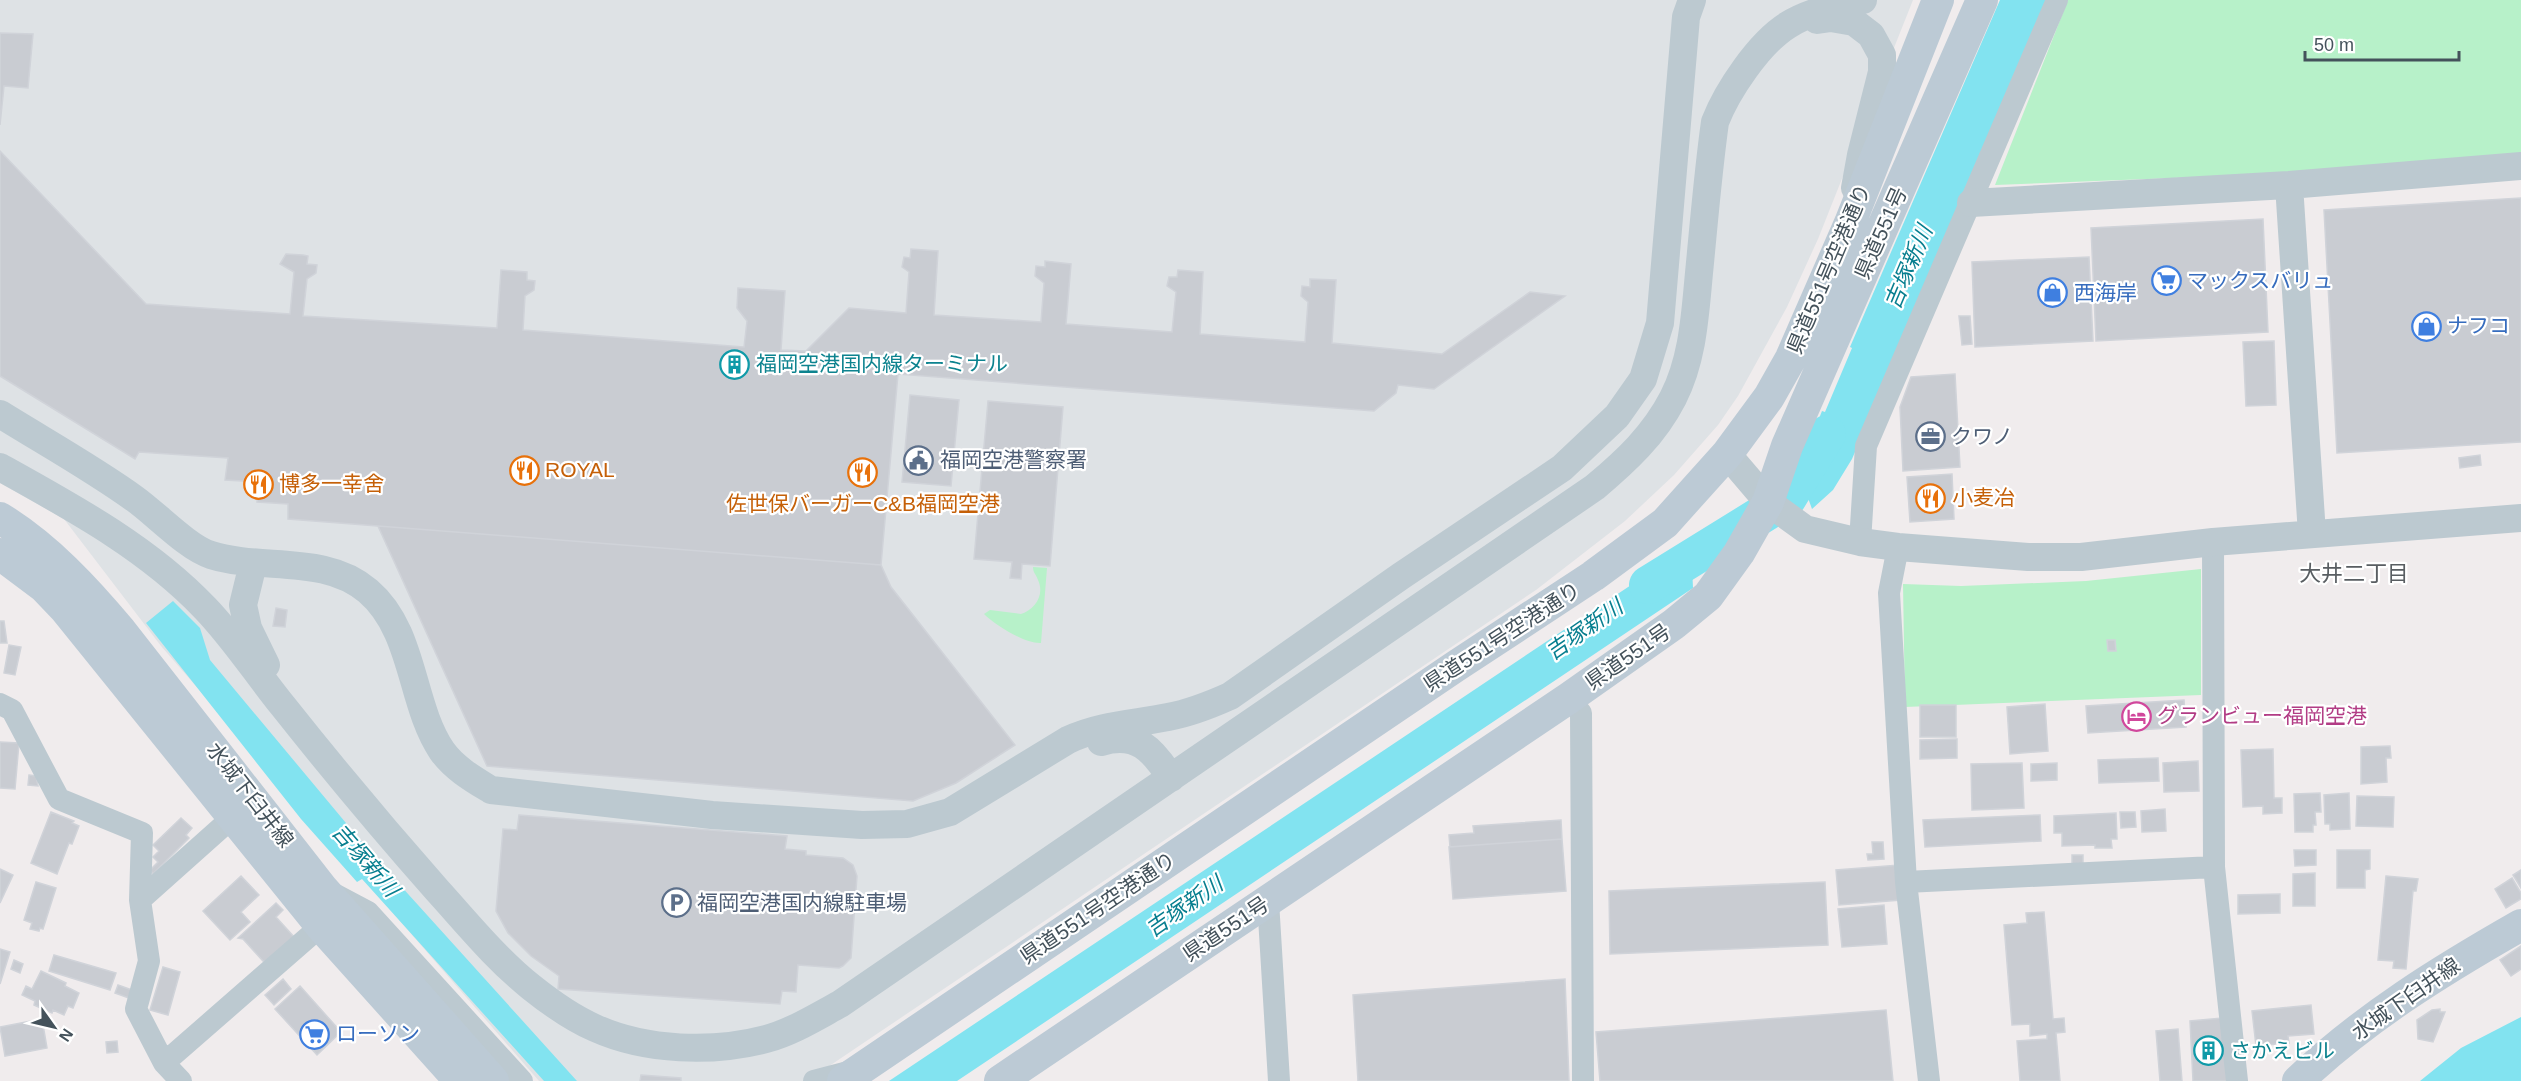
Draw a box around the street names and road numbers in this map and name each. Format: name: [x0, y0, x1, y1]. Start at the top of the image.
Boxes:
street label: 県道551号空港通り: [1782, 181, 1875, 357]
street label: 県道551号: [1850, 183, 1911, 282]
street label: 県道551号空港通り: [1419, 577, 1584, 696]
street label: 県道551号: [1581, 619, 1674, 694]
street label: 水城下臼井線: [203, 738, 298, 851]
street label: 県道551号空港通り: [1016, 847, 1180, 968]
street label: 県道551号: [1179, 892, 1273, 966]
street label: 水城下臼井線: [2348, 953, 2464, 1044]

